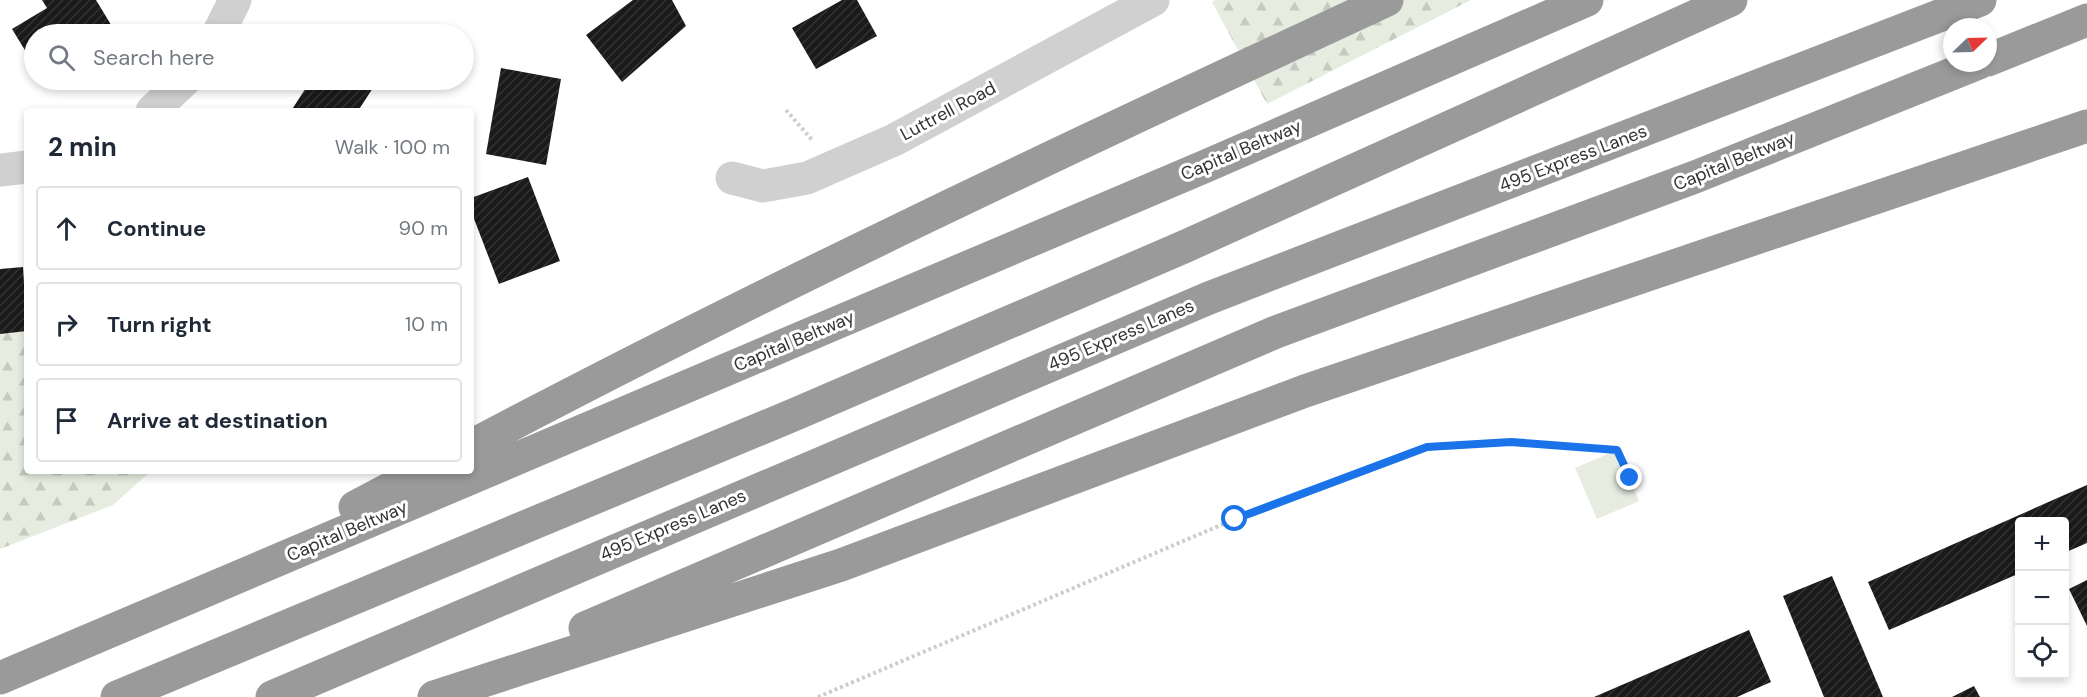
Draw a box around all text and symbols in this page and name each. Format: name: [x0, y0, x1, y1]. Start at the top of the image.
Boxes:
north arrow: [1943, 18, 1997, 72]
search box: [24, 24, 474, 90]
icon: search: [45, 41, 78, 74]
text: Search here: [93, 43, 214, 72]
street label: Luttrell Road: [896, 76, 1000, 146]
street label: Capital Beltway: [1177, 114, 1305, 186]
street label: 495 Express Lanes: [1496, 119, 1650, 197]
street label: Capital Beltway: [1670, 126, 1798, 196]
text: 2 min: [48, 130, 117, 164]
text: Walk · 100 m: [335, 134, 450, 160]
icon: ahead: [50, 212, 83, 245]
text: Continue: [107, 214, 206, 243]
text: 90 m: [399, 215, 448, 241]
street label: 495 Express Lanes: [1044, 293, 1198, 377]
street label: Capital Beltway: [730, 305, 858, 377]
icon: right: [50, 308, 83, 341]
text: Turn right: [107, 310, 212, 339]
text: 10 m: [405, 311, 448, 337]
icon: arrive: [50, 404, 83, 437]
text: Arrive at destination: [107, 406, 328, 435]
route end: [1616, 464, 1642, 490]
street label: 495 Express Lanes: [596, 483, 750, 567]
street label: Capital Beltway: [283, 495, 411, 567]
route start: [1221, 505, 1247, 531]
map controls: [2015, 517, 2069, 679]
button: +: [2015, 517, 2069, 571]
button: −: [2015, 571, 2069, 625]
button: locate: [2015, 625, 2069, 679]

